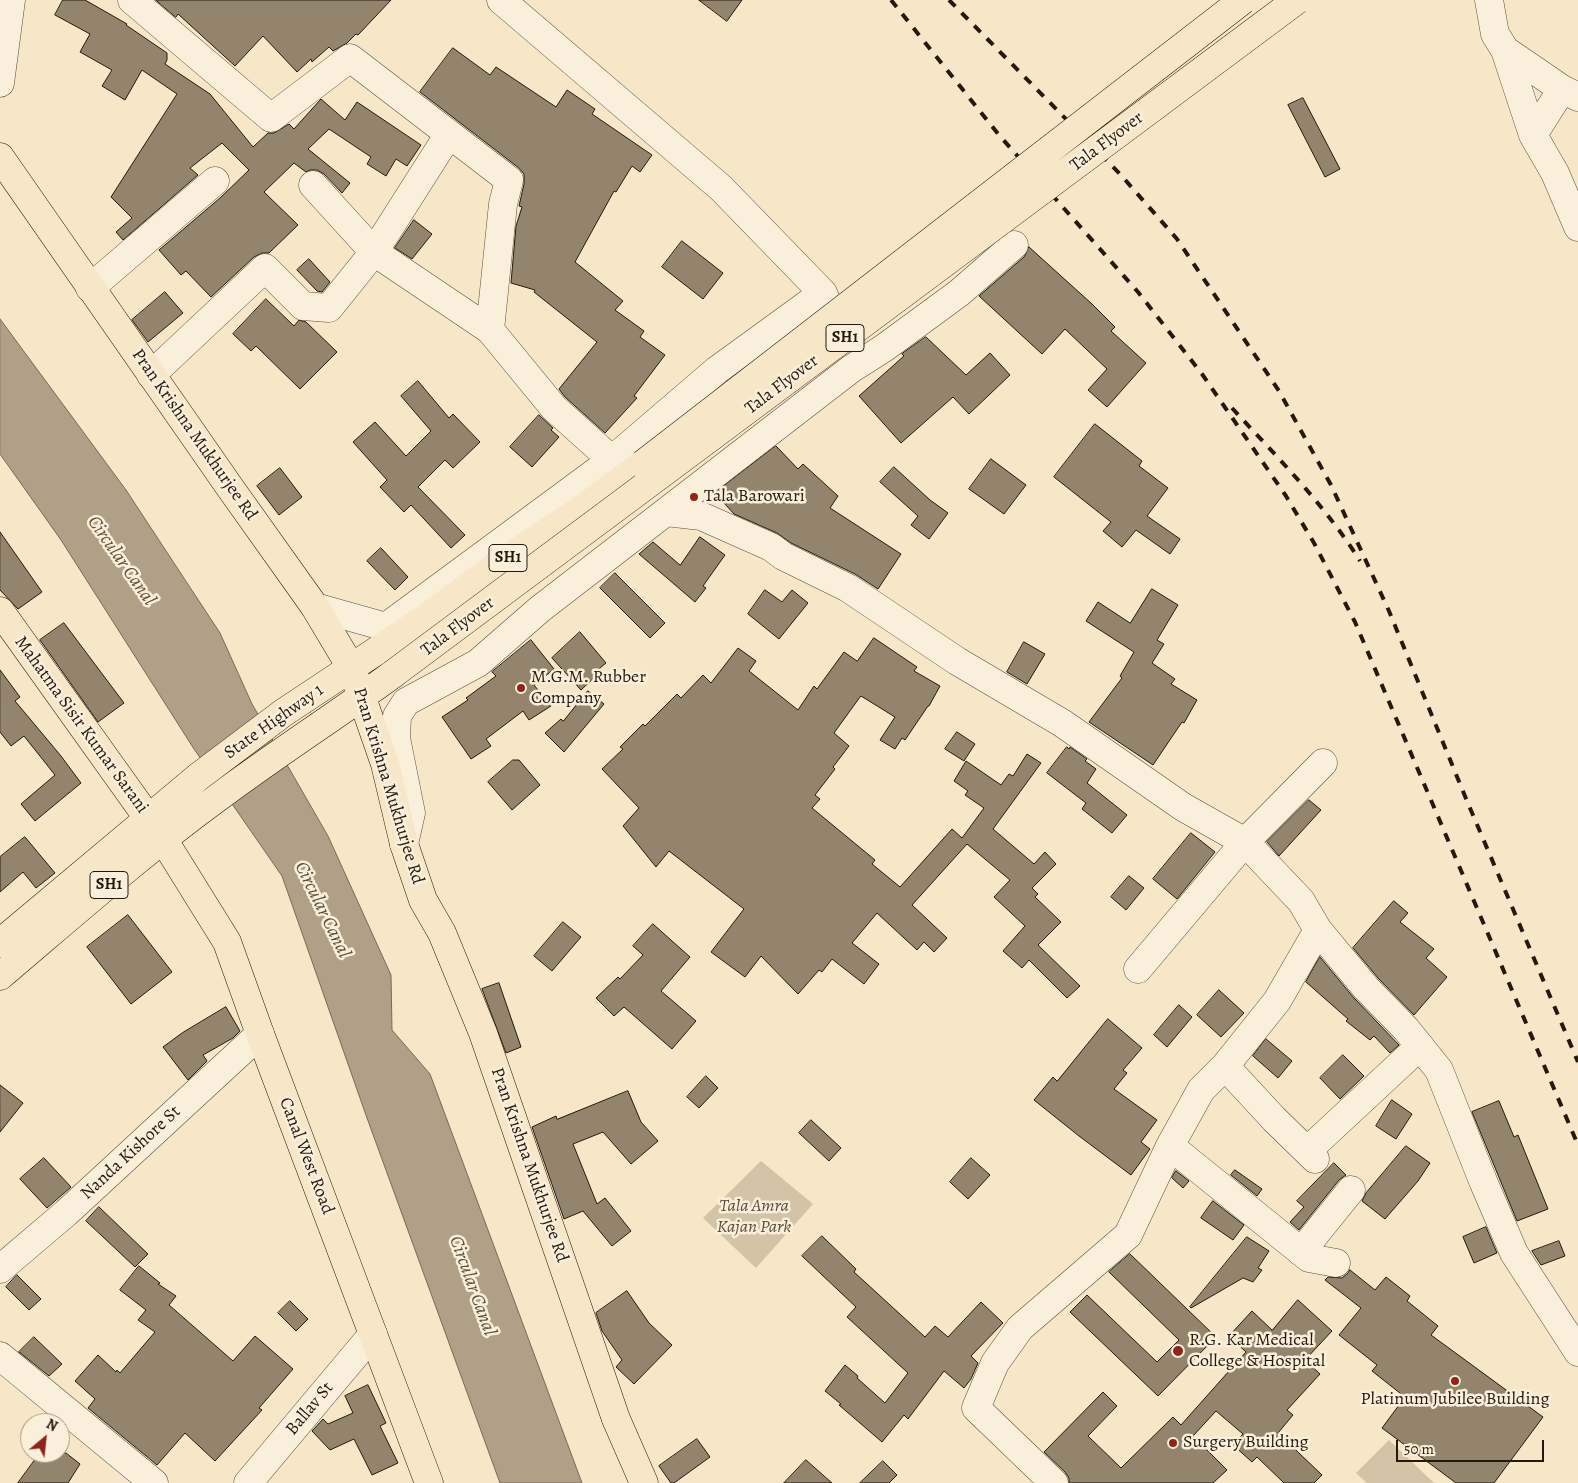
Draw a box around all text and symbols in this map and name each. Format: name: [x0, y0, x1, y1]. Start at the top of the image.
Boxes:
street label: Tala Flyover: [1066, 107, 1148, 177]
road number: SH1: [826, 324, 864, 352]
street label: Pran Krishna Mukhurjee Rd: [127, 345, 261, 525]
street label: Tala Flyover: [741, 350, 823, 420]
place label: Tala Barowari: [704, 486, 805, 508]
marker: Tala Barowari: [688, 491, 700, 503]
water label: Circular Canal: [82, 512, 160, 610]
road number: SH1: [489, 544, 527, 572]
street label: Tala Flyover: [417, 592, 499, 662]
street label: Mahatma Sisir Kumar Sarani: [9, 632, 153, 818]
place label: M.G.M. Rubber Company: [531, 667, 646, 710]
street label: State Highway 1: [220, 680, 328, 764]
marker: M.G.M. Rubber Company: [515, 682, 527, 694]
street label: Pran Krishna Mukhurjee Rd: [348, 685, 428, 887]
water label: Circular Canal: [289, 858, 355, 962]
road number: SH1: [90, 872, 128, 898]
street label: Pran Krishna Mukhurjee Rd: [486, 1065, 572, 1265]
street label: Canal West Road: [274, 1094, 338, 1218]
street label: Nanda Kishore St: [77, 1101, 185, 1205]
park label: Tala Amra Kajan Park: [717, 1196, 791, 1238]
water label: Circular Canal: [443, 1233, 501, 1339]
place label: R.G. Kar Medical College & Hospital: [1189, 1330, 1325, 1372]
marker: R.G. Kar Medical College & Hospital: [1171, 1344, 1185, 1358]
marker: Platinum Jubilee Building: [1449, 1375, 1461, 1387]
street label: Ballav St: [281, 1378, 339, 1440]
place label: Platinum Jubilee Building: [1361, 1389, 1549, 1411]
north arrow: [20, 1413, 70, 1463]
text: N: [43, 1414, 61, 1436]
scale bar: [1398, 1430, 1546, 1462]
place label: Surgery Building: [1183, 1432, 1309, 1454]
marker: Surgery Building: [1167, 1437, 1179, 1449]
text: 50 m: [1404, 1439, 1434, 1459]

